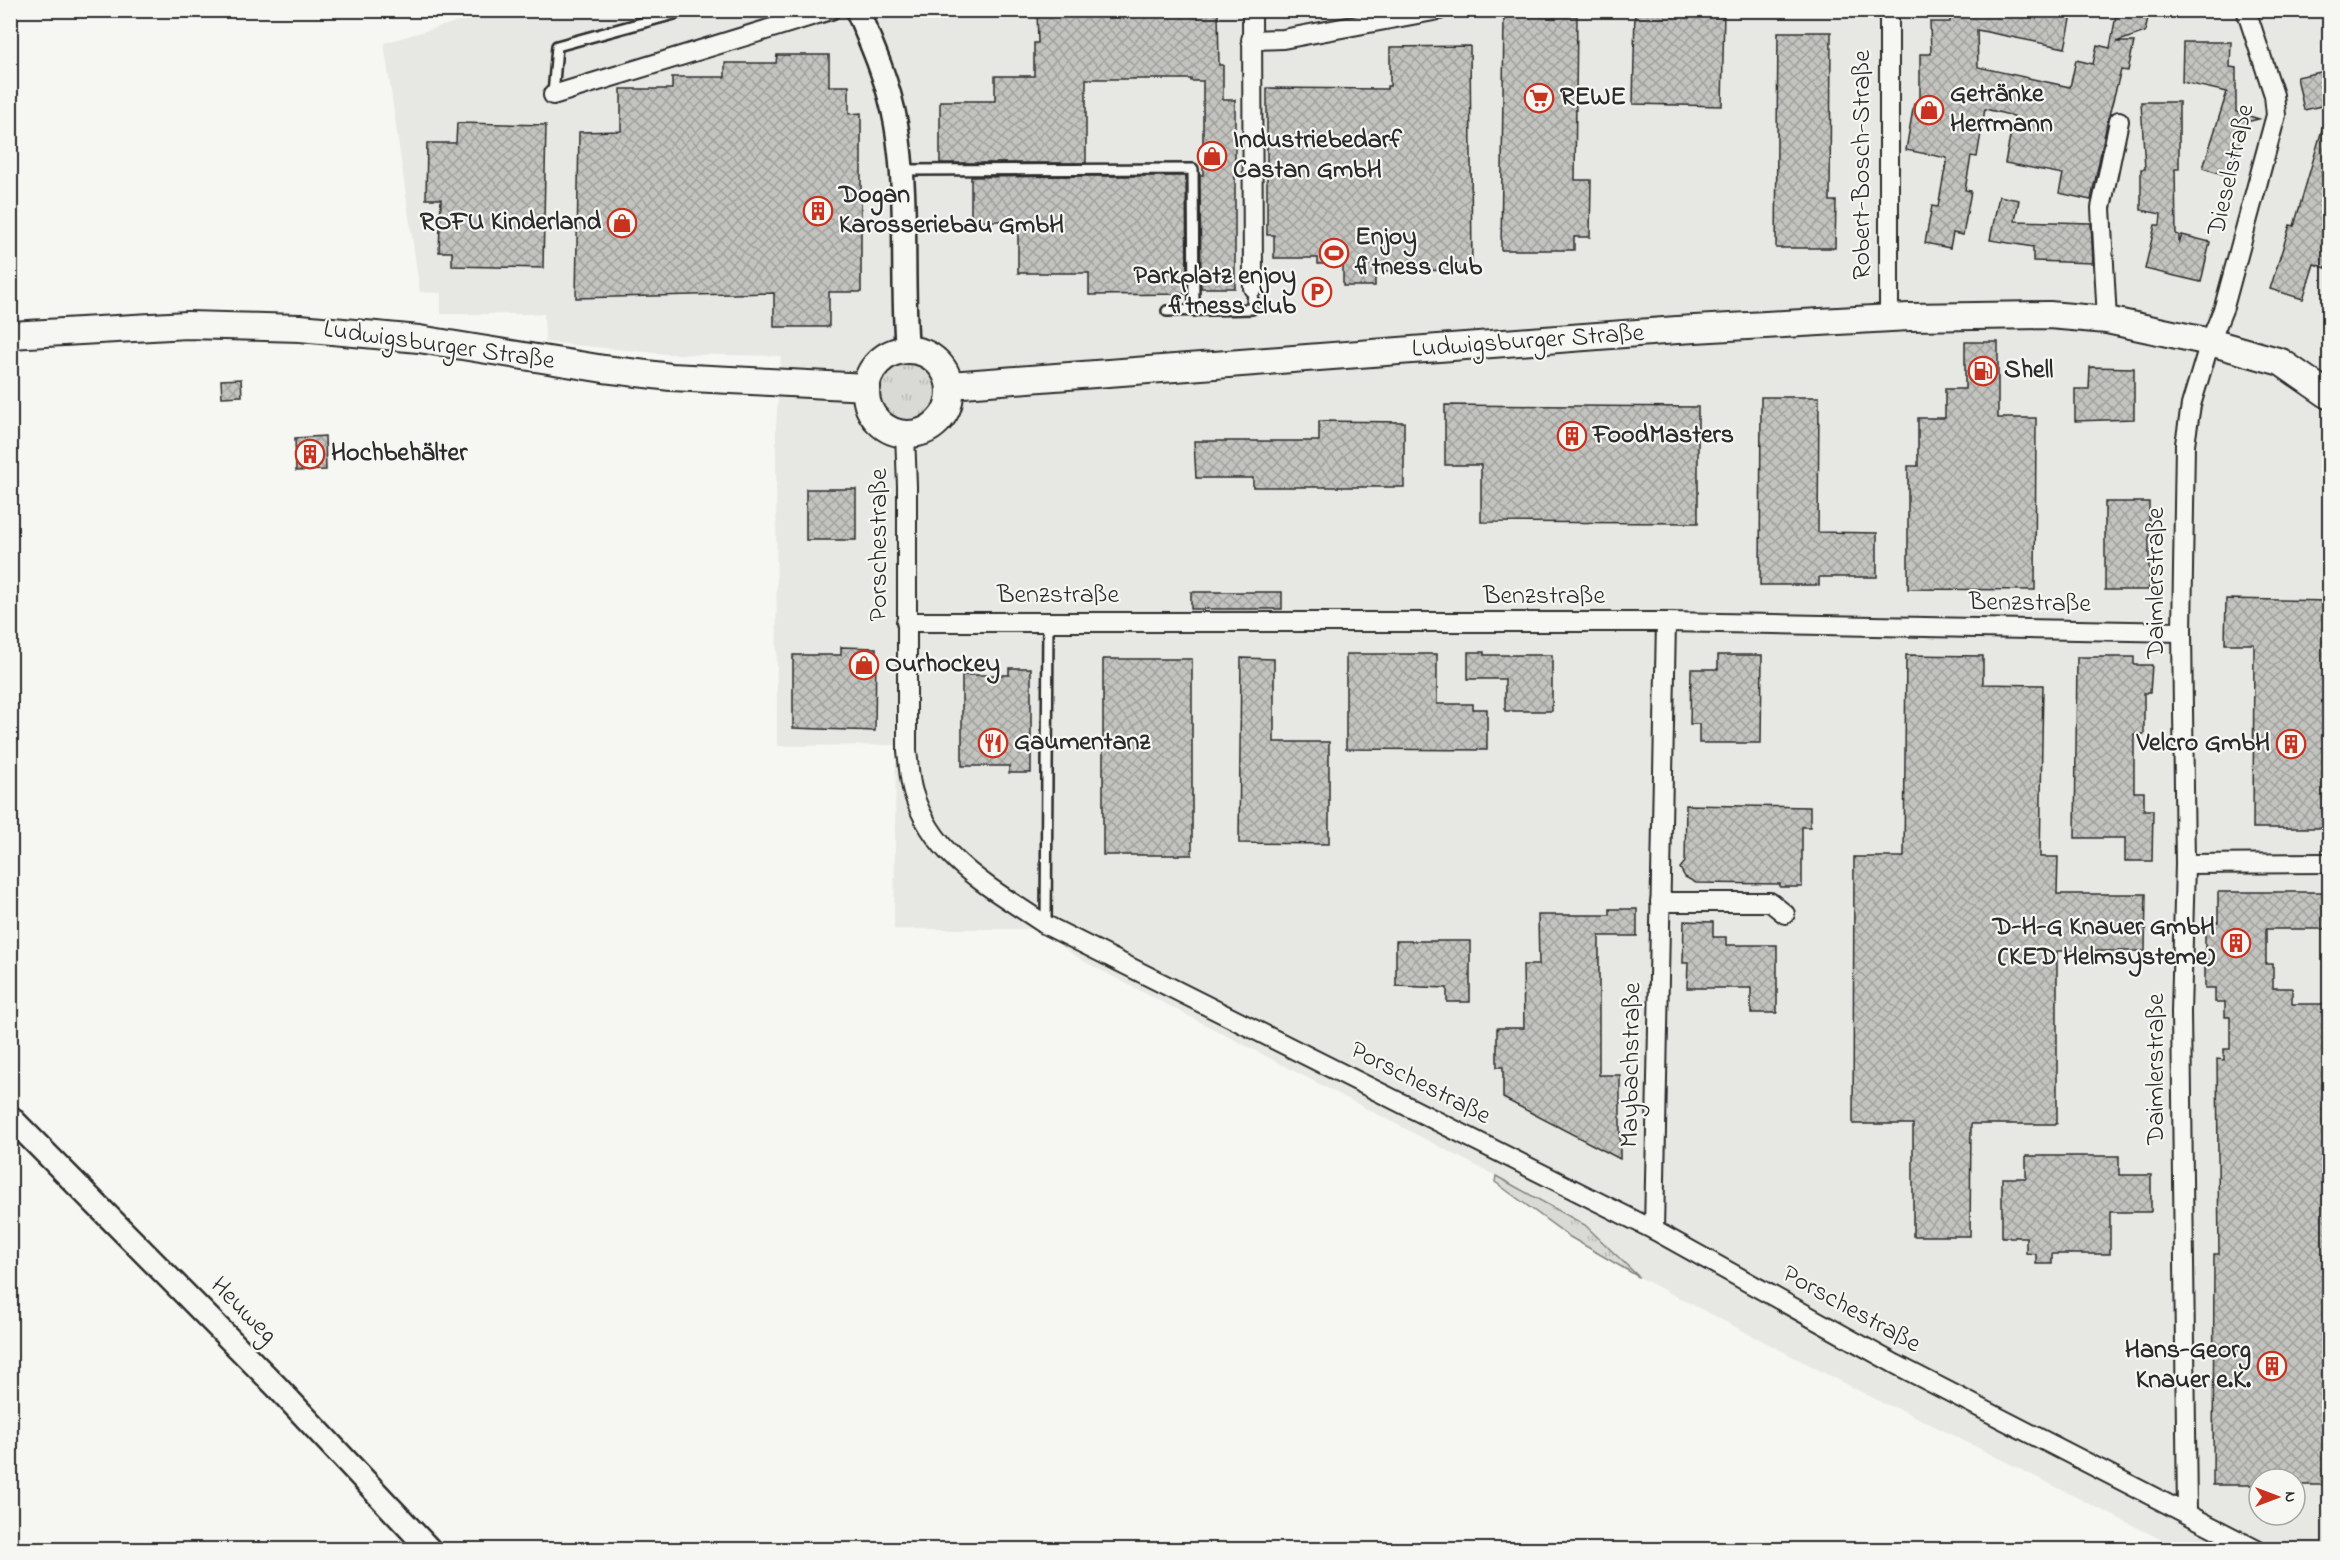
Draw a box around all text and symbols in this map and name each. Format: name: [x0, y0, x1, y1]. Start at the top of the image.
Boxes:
street label: Robert-Bosch-Straße: [1844, 50, 1882, 280]
place label: Getränke Herrmann: [1950, 76, 2053, 144]
place label: REWE: [1560, 79, 1626, 117]
supermarket icon: REWE: [1523, 82, 1555, 114]
shop icon: Getränke Herrmann: [1913, 94, 1945, 126]
street label: Dieselstraße: [2198, 100, 2266, 241]
place label: Industriebedarf Castan GmbH: [1233, 122, 1403, 190]
shop icon: Industriebedarf Castan GmbH: [1196, 140, 1228, 172]
place label: Dogan Karosseriebau GmbH: [838, 177, 1064, 245]
building icon: Dogan Karosseriebau GmbH: [802, 195, 834, 227]
place label: ROFU Kinderland: [420, 204, 601, 242]
shop icon: ROFU Kinderland: [606, 207, 638, 239]
place label: Enjoy fitness club: [1354, 219, 1483, 287]
sports icon: Enjoy fitness club: [1318, 237, 1350, 269]
place label: Parkplatz enjoy fitness club: [1133, 258, 1296, 326]
parking icon: Parkplatz enjoy fitness club: [1301, 276, 1333, 308]
street label: Ludwigsburger Straße: [321, 311, 557, 381]
street label: Ludwigsburger Straße: [1410, 315, 1646, 369]
place label: Shell: [2004, 352, 2053, 390]
fuel station icon: Shell: [1967, 355, 1999, 387]
place label: FoodMasters: [1591, 417, 1734, 455]
building icon: FoodMasters: [1556, 420, 1588, 452]
place label: Hochbehälter: [331, 435, 468, 473]
building icon: Hochbehälter: [294, 438, 326, 470]
street label: Porschestraße: [861, 468, 899, 622]
street label: Daimlerstraße: [2138, 507, 2176, 660]
street label: Benzstraße: [996, 577, 1119, 615]
street label: Benzstraße: [1482, 578, 1605, 616]
street label: Benzstraße: [1968, 584, 2092, 624]
place label: Ourhockey: [885, 646, 1000, 684]
shop icon: Ourhockey: [848, 649, 880, 681]
place label: Gaumentanz: [1014, 724, 1151, 762]
place label: Velcro GmbH: [2136, 725, 2270, 763]
restaurant icon: Gaumentanz: [977, 727, 1009, 759]
building icon: Velcro GmbH: [2275, 728, 2307, 760]
place label: D-H-G Knauer GmbH (KED Helmsysteme): [1992, 909, 2215, 977]
building icon: D-H-G Knauer GmbH (KED Helmsysteme): [2220, 927, 2252, 959]
street label: Maybachstraße: [1612, 982, 1652, 1148]
street label: Daimlerstraße: [2138, 993, 2176, 1146]
street label: Porschestraße: [1343, 1032, 1497, 1136]
street label: Porschestraße: [1775, 1256, 1927, 1364]
street label: Heuweg: [201, 1269, 285, 1353]
place label: Hans-Georg Knauer e.K.: [2125, 1332, 2252, 1400]
building icon: Hans-Georg Knauer e.K.: [2256, 1350, 2288, 1382]
north arrow: [2247, 1467, 2307, 1527]
text: N: [2278, 1492, 2302, 1503]

